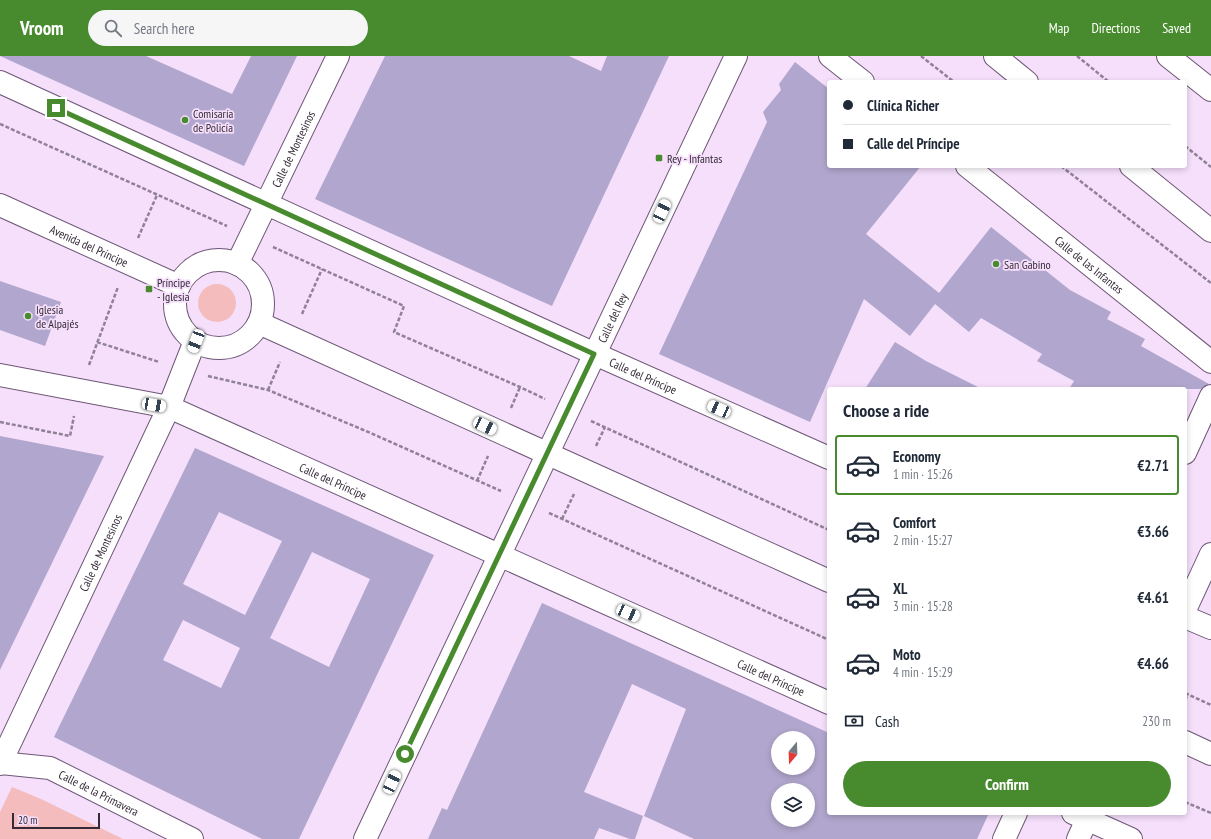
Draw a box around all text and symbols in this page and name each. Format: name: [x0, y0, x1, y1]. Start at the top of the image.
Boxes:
search box: [88, 10, 368, 46]
text: Vroom: [20, 16, 64, 40]
icon: search: [102, 17, 124, 39]
text: Search here: [134, 19, 195, 38]
text: Map: [1049, 19, 1069, 37]
text: Directions: [1091, 19, 1140, 37]
text: Saved: [1162, 19, 1191, 37]
text: Clínica Richer: [867, 96, 939, 115]
route end: [47, 99, 65, 117]
place label: Comisaría de Policía: [193, 106, 234, 135]
street label: Calle de Montesinos: [268, 108, 318, 190]
marker: Comisaría de Policía: [180, 115, 190, 125]
text: Calle del Príncipe: [867, 134, 960, 153]
place label: Rey - Infantas: [667, 151, 722, 166]
marker: Rey - Infantas: [654, 153, 664, 163]
car: [651, 198, 673, 224]
street label: Avenida del Príncipe: [48, 221, 131, 270]
street label: Calle de las Infantas: [1052, 232, 1127, 296]
place label: San Gabino: [1004, 257, 1051, 272]
marker: San Gabino: [991, 259, 1001, 269]
place label: Príncipe - Iglesia: [157, 275, 190, 304]
marker: Príncipe - Iglesia: [144, 284, 154, 294]
street label: Calle del Rey: [594, 290, 630, 345]
place label: Iglesia de Alpajés: [36, 302, 78, 331]
marker: Iglesia de Alpajés: [23, 311, 33, 321]
car: [186, 328, 206, 354]
street label: Calle del Príncipe: [607, 354, 679, 397]
car: [141, 397, 167, 413]
car: [706, 399, 732, 419]
text: Choose a ride: [843, 399, 929, 422]
car: [472, 415, 498, 437]
icon: car: [845, 447, 881, 483]
text: Economy: [893, 447, 941, 466]
text: €2.71: [1137, 456, 1169, 475]
street label: Calle del Príncipe: [297, 459, 369, 502]
text: 1 min · 15:26: [893, 466, 953, 483]
street label: Calle de Montesinos: [75, 512, 125, 593]
icon: car: [845, 513, 881, 549]
text: Comfort: [893, 513, 936, 532]
text: €3.66: [1137, 522, 1169, 541]
text: 2 min · 15:27: [893, 532, 953, 549]
icon: car: [845, 579, 881, 615]
text: XL: [893, 579, 907, 598]
text: €4.61: [1137, 588, 1169, 607]
text: 3 min · 15:28: [893, 598, 953, 615]
car: [615, 603, 641, 623]
icon: car: [845, 645, 881, 681]
text: Moto: [893, 645, 921, 664]
text: €4.66: [1137, 654, 1169, 673]
street label: Calle del Príncipe: [735, 655, 807, 699]
text: 4 min · 15:29: [893, 664, 953, 681]
icon: cash: [843, 710, 865, 732]
text: Cash: [875, 712, 899, 731]
text: 230 m: [1142, 713, 1171, 730]
north arrow: [771, 731, 815, 775]
map controls: [771, 731, 815, 827]
route start: [396, 745, 414, 763]
button: Confirm: [843, 761, 1171, 807]
street label: Calle de la Primavera: [56, 766, 142, 819]
car: [381, 769, 403, 795]
button: layers: [771, 783, 815, 827]
scale bar: [12, 811, 100, 830]
text: 20 m: [18, 813, 37, 827]

